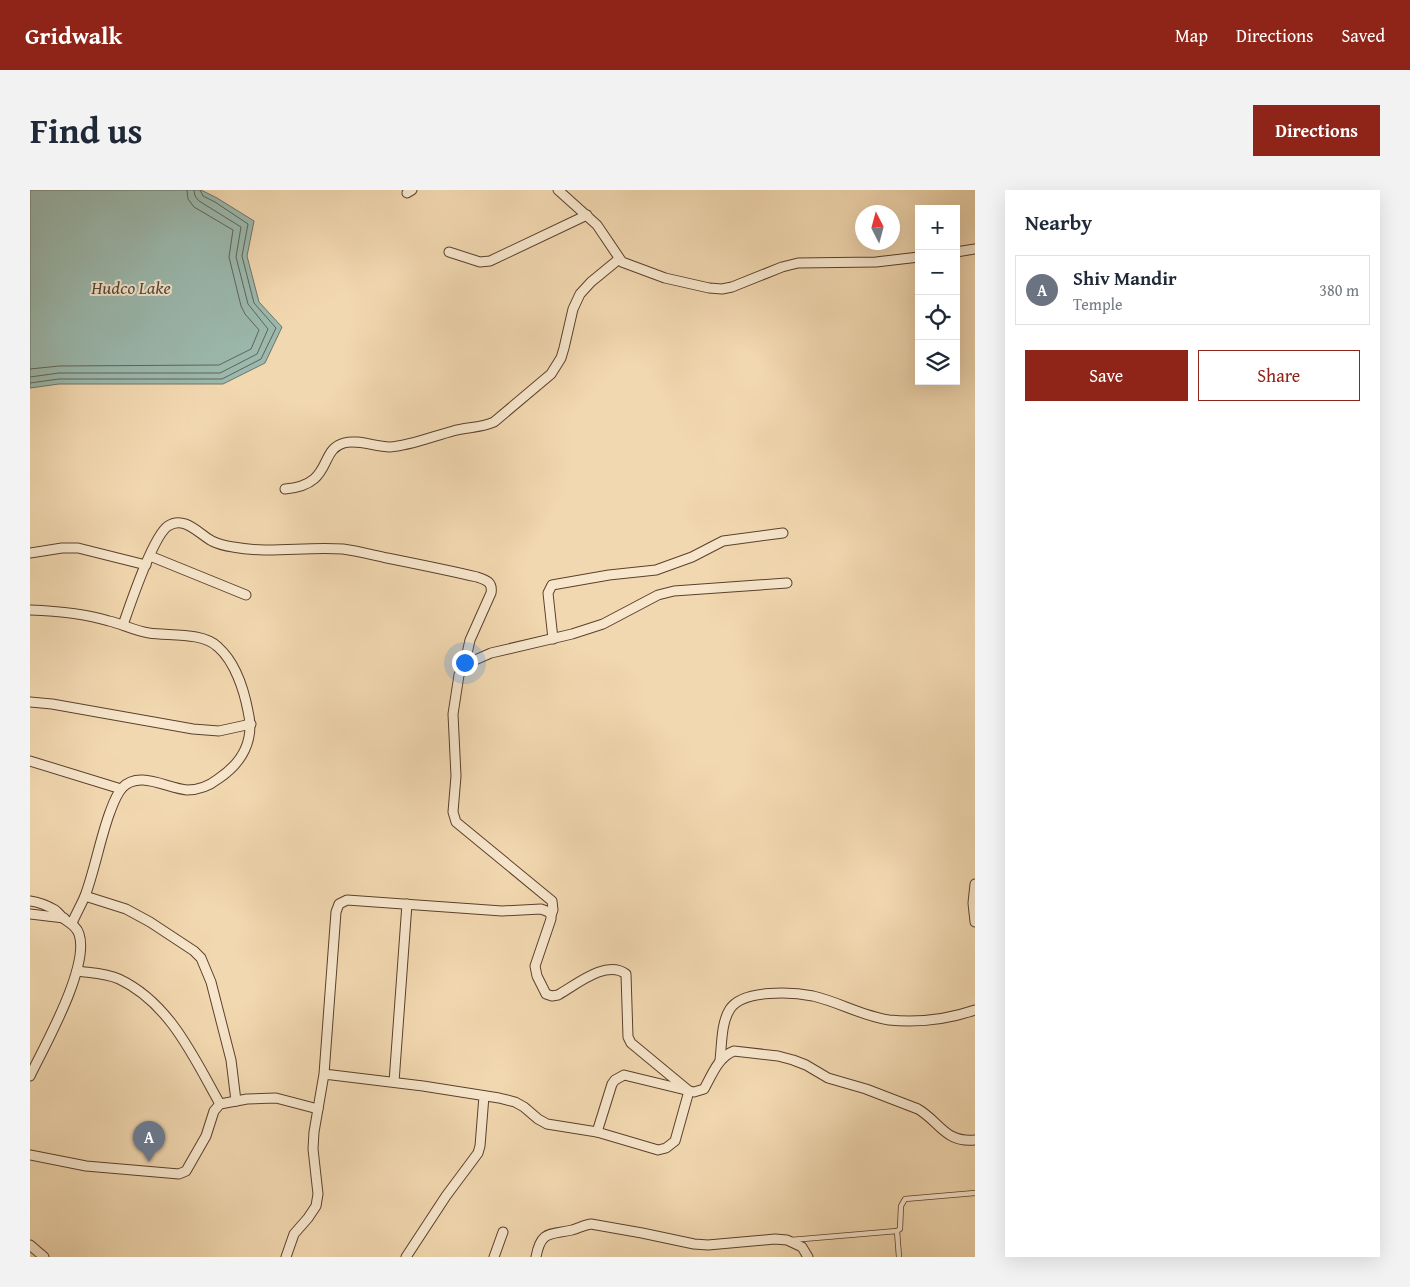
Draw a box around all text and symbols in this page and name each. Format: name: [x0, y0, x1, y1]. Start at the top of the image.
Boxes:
text: Gridwalk: [25, 18, 122, 53]
text: Map: [1175, 22, 1208, 49]
text: Directions: [1236, 22, 1313, 49]
text: Saved: [1341, 22, 1385, 49]
text: Find us: [30, 105, 143, 156]
button: Directions: [1253, 105, 1380, 156]
north arrow: [855, 205, 900, 250]
map controls: [915, 205, 960, 385]
button: +: [915, 205, 960, 250]
text: Nearby: [1025, 207, 1092, 238]
button: −: [915, 250, 960, 295]
text: Shiv Mandir: [1073, 264, 1177, 292]
water label: Hudco Lake: [90, 274, 171, 301]
text: A: [1037, 278, 1047, 302]
text: 380 m: [1319, 278, 1359, 302]
text: Temple: [1073, 292, 1123, 316]
button: locate: [915, 295, 960, 340]
button: layers: [915, 340, 960, 385]
button: Save: [1025, 350, 1188, 401]
button: Share: [1198, 350, 1360, 401]
your location: [452, 650, 478, 676]
pin: A: [133, 1121, 165, 1162]

